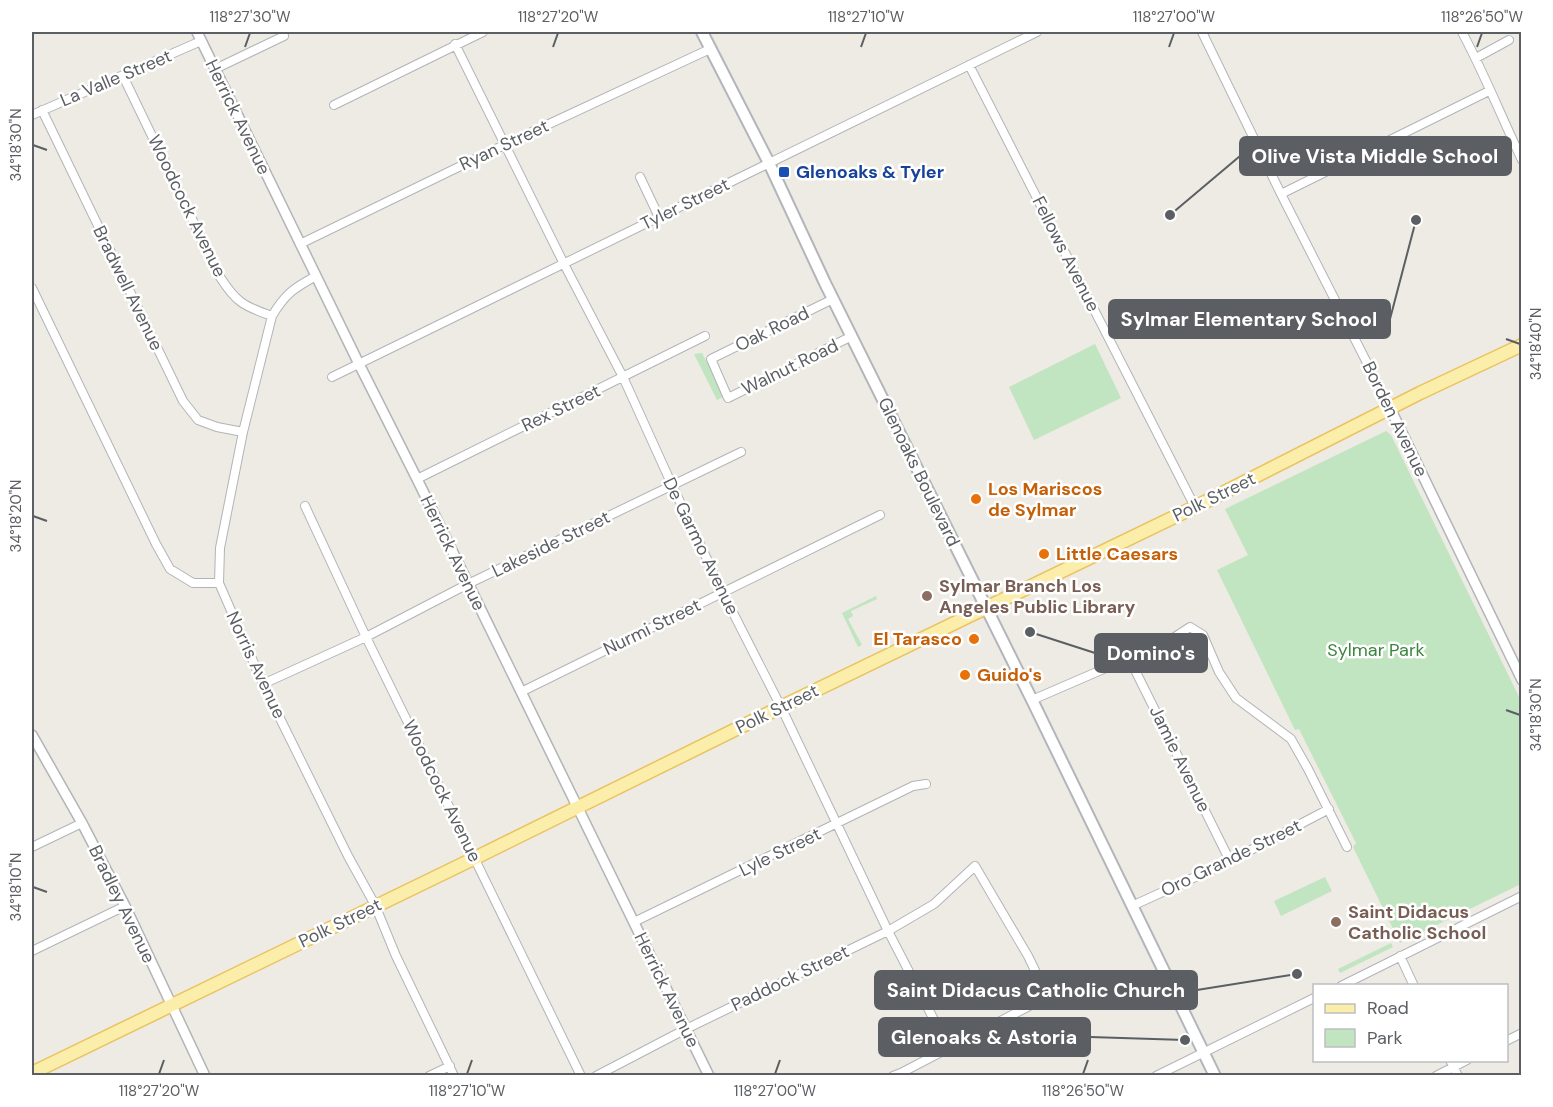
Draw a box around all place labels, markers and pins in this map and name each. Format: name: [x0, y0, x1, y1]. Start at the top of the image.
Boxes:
callout: Olive Vista Middle School: [1240, 137, 1511, 175]
place label: Glenoaks & Tyler: [796, 160, 944, 184]
marker: Glenoaks & Tyler: [777, 165, 791, 179]
callout: Sylmar Elementary School: [1109, 300, 1390, 338]
place label: Los Mariscos de Sylmar: [988, 477, 1102, 522]
marker: Los Mariscos de Sylmar: [969, 492, 983, 506]
place label: Little Caesars: [1056, 542, 1178, 566]
marker: Little Caesars: [1037, 547, 1051, 561]
place label: Sylmar Branch Los Angeles Public Library: [939, 574, 1135, 619]
marker: Sylmar Branch Los Angeles Public Library: [920, 589, 934, 603]
place label: El Tarasco: [873, 627, 962, 651]
marker: El Tarasco: [967, 632, 981, 646]
callout: Domino's: [1095, 634, 1207, 672]
place label: Guido's: [977, 663, 1042, 687]
marker: Guido's: [958, 668, 972, 682]
place label: Saint Didacus Catholic School: [1348, 900, 1486, 945]
marker: Saint Didacus Catholic School: [1329, 915, 1343, 929]
callout: Saint Didacus Catholic Church: [875, 971, 1197, 1009]
callout: Glenoaks & Astoria: [879, 1018, 1090, 1056]

